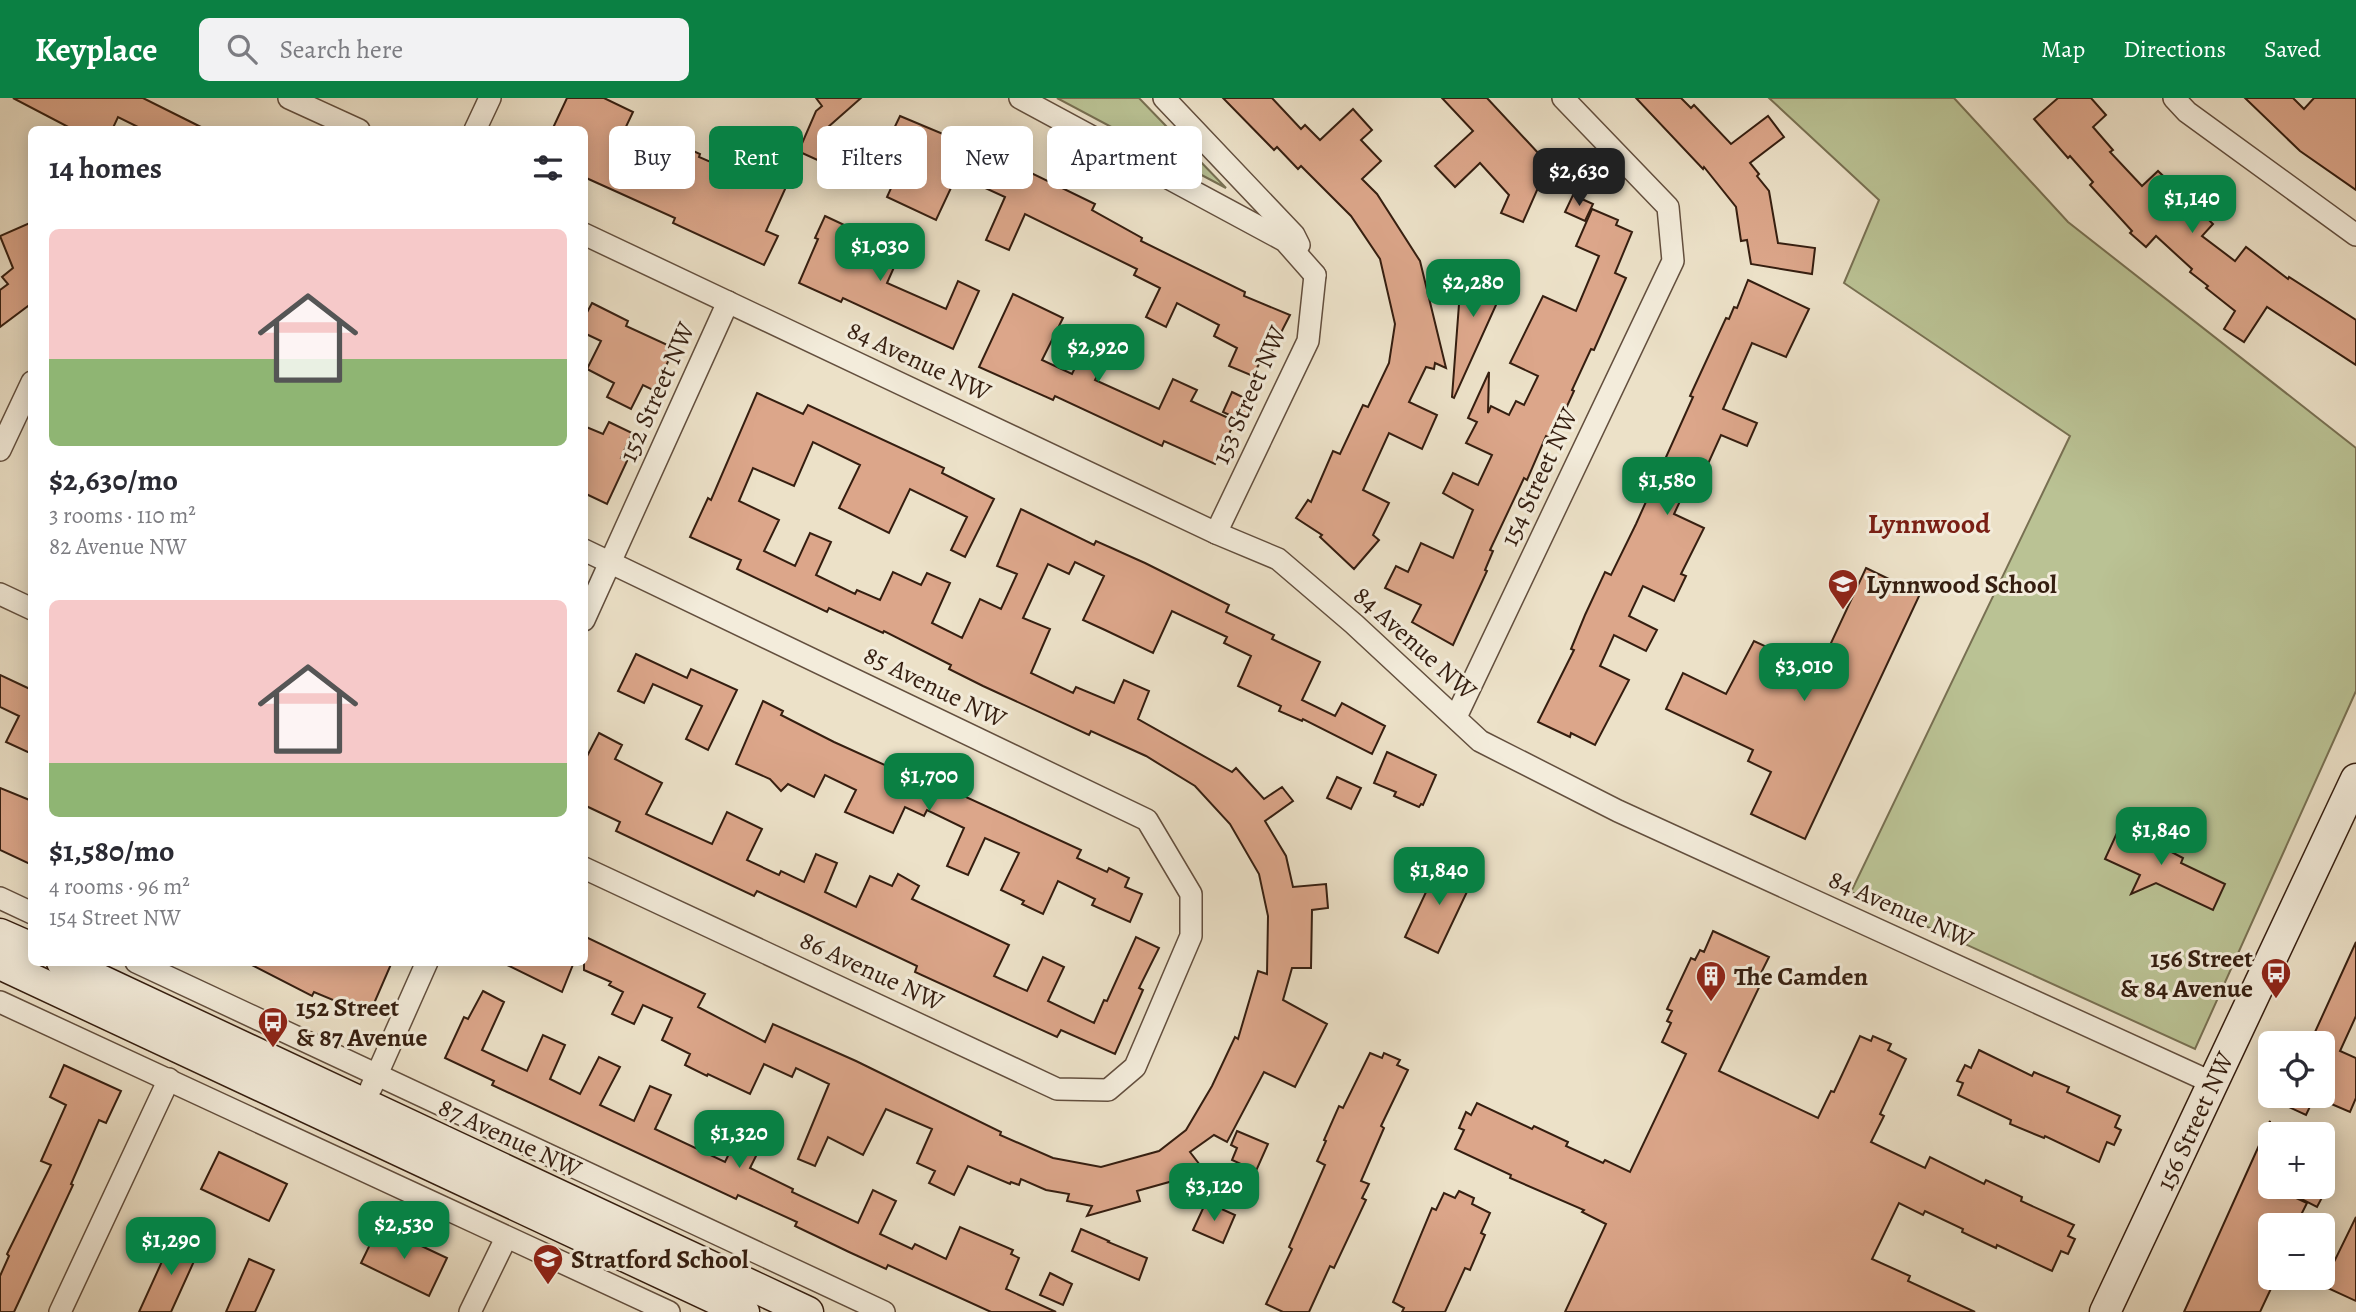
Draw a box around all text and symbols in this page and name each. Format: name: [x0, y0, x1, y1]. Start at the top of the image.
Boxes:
search box: [199, 18, 689, 81]
text: Keyplace: [35, 27, 157, 72]
icon: search: [223, 30, 261, 68]
text: Search here: [279, 32, 403, 67]
text: Map: [2041, 33, 2085, 65]
text: Directions: [2123, 33, 2226, 65]
text: Saved: [2264, 33, 2321, 65]
chip: Buy: [609, 126, 695, 189]
chip: Rent: [709, 126, 803, 189]
chip: Filters: [817, 126, 927, 189]
chip: New: [941, 126, 1033, 189]
chip: Apartment: [1047, 126, 1202, 189]
text: 14 homes: [49, 148, 162, 188]
pin: $2,630: [1522, 148, 1636, 208]
icon: filters: [529, 149, 567, 187]
text: $2,630: [1549, 155, 1609, 186]
pin: $1,140: [2135, 176, 2249, 235]
text: $1,140: [2164, 182, 2220, 213]
pin: $1,030: [823, 223, 937, 283]
text: $1,030: [851, 230, 909, 261]
pin: $2,280: [1416, 260, 1530, 319]
text: $2,280: [1442, 266, 1504, 297]
icon: home: [245, 275, 371, 401]
street label: 84 Avenue NW: [841, 312, 997, 410]
street label: 152 Street NW: [611, 316, 704, 467]
street label: 153 Street NW: [1203, 320, 1295, 470]
pin: $2,920: [1041, 324, 1155, 384]
text: $2,920: [1067, 331, 1129, 362]
street label: 154 Street NW: [1492, 401, 1587, 552]
pin: $1,580: [1610, 458, 1724, 517]
text: $2,630/mo: [49, 460, 178, 500]
text: $1,580: [1638, 464, 1696, 495]
text: 3 rooms · 110 m²: [49, 500, 196, 531]
district label: Lynnwood: [1868, 505, 1991, 543]
text: 82 Avenue NW: [49, 531, 187, 562]
school or university icon: Lynnwood School: [1826, 567, 1860, 611]
place label: Lynnwood School: [1866, 567, 2057, 602]
street label: 84 Avenue NW: [1346, 578, 1485, 708]
street label: 85 Avenue NW: [858, 637, 1013, 737]
pin: $3,010: [1747, 644, 1861, 703]
icon: home: [245, 646, 371, 772]
text: $3,010: [1775, 650, 1833, 681]
pin: $1,700: [872, 754, 986, 813]
text: $1,700: [900, 760, 958, 791]
pin: $1,840: [2104, 808, 2218, 867]
text: $1,840: [2132, 814, 2190, 845]
text: $1,580/mo: [49, 831, 175, 871]
pin: $1,840: [1382, 848, 1496, 907]
text: $1,840: [1410, 854, 1468, 885]
street label: 84 Avenue NW: [1823, 861, 1980, 957]
text: 4 rooms · 96 m²: [49, 871, 190, 902]
text: 154 Street NW: [49, 902, 181, 933]
street label: 86 Avenue NW: [794, 922, 950, 1020]
place label: 156 Street & 84 Avenue: [2120, 941, 2253, 1006]
bus stop icon: 156 Street & 84 Avenue: [2259, 956, 2293, 1000]
building icon: The Camden: [1694, 959, 1728, 1003]
place label: The Camden: [1734, 959, 1869, 994]
place label: 152 Street & 87 Avenue: [296, 990, 428, 1055]
bus stop icon: 152 Street & 87 Avenue: [256, 1005, 290, 1049]
map controls: [2258, 1031, 2335, 1290]
button: locate: [2258, 1031, 2335, 1108]
street label: 156 Street NW: [2148, 1045, 2243, 1196]
street label: 87 Avenue NW: [433, 1090, 588, 1187]
pin: $1,320: [682, 1110, 796, 1170]
text: $1,320: [710, 1117, 768, 1148]
button: +: [2258, 1122, 2335, 1199]
pin: $3,120: [1157, 1164, 1271, 1223]
text: $3,120: [1185, 1170, 1243, 1201]
pin: $2,530: [347, 1202, 461, 1261]
text: $2,530: [374, 1208, 434, 1239]
button: −: [2258, 1213, 2335, 1290]
pin: $1,290: [114, 1218, 228, 1277]
text: $1,290: [142, 1224, 200, 1255]
school or university icon: Stratford School: [531, 1242, 565, 1286]
place label: Stratford School: [571, 1242, 749, 1277]

